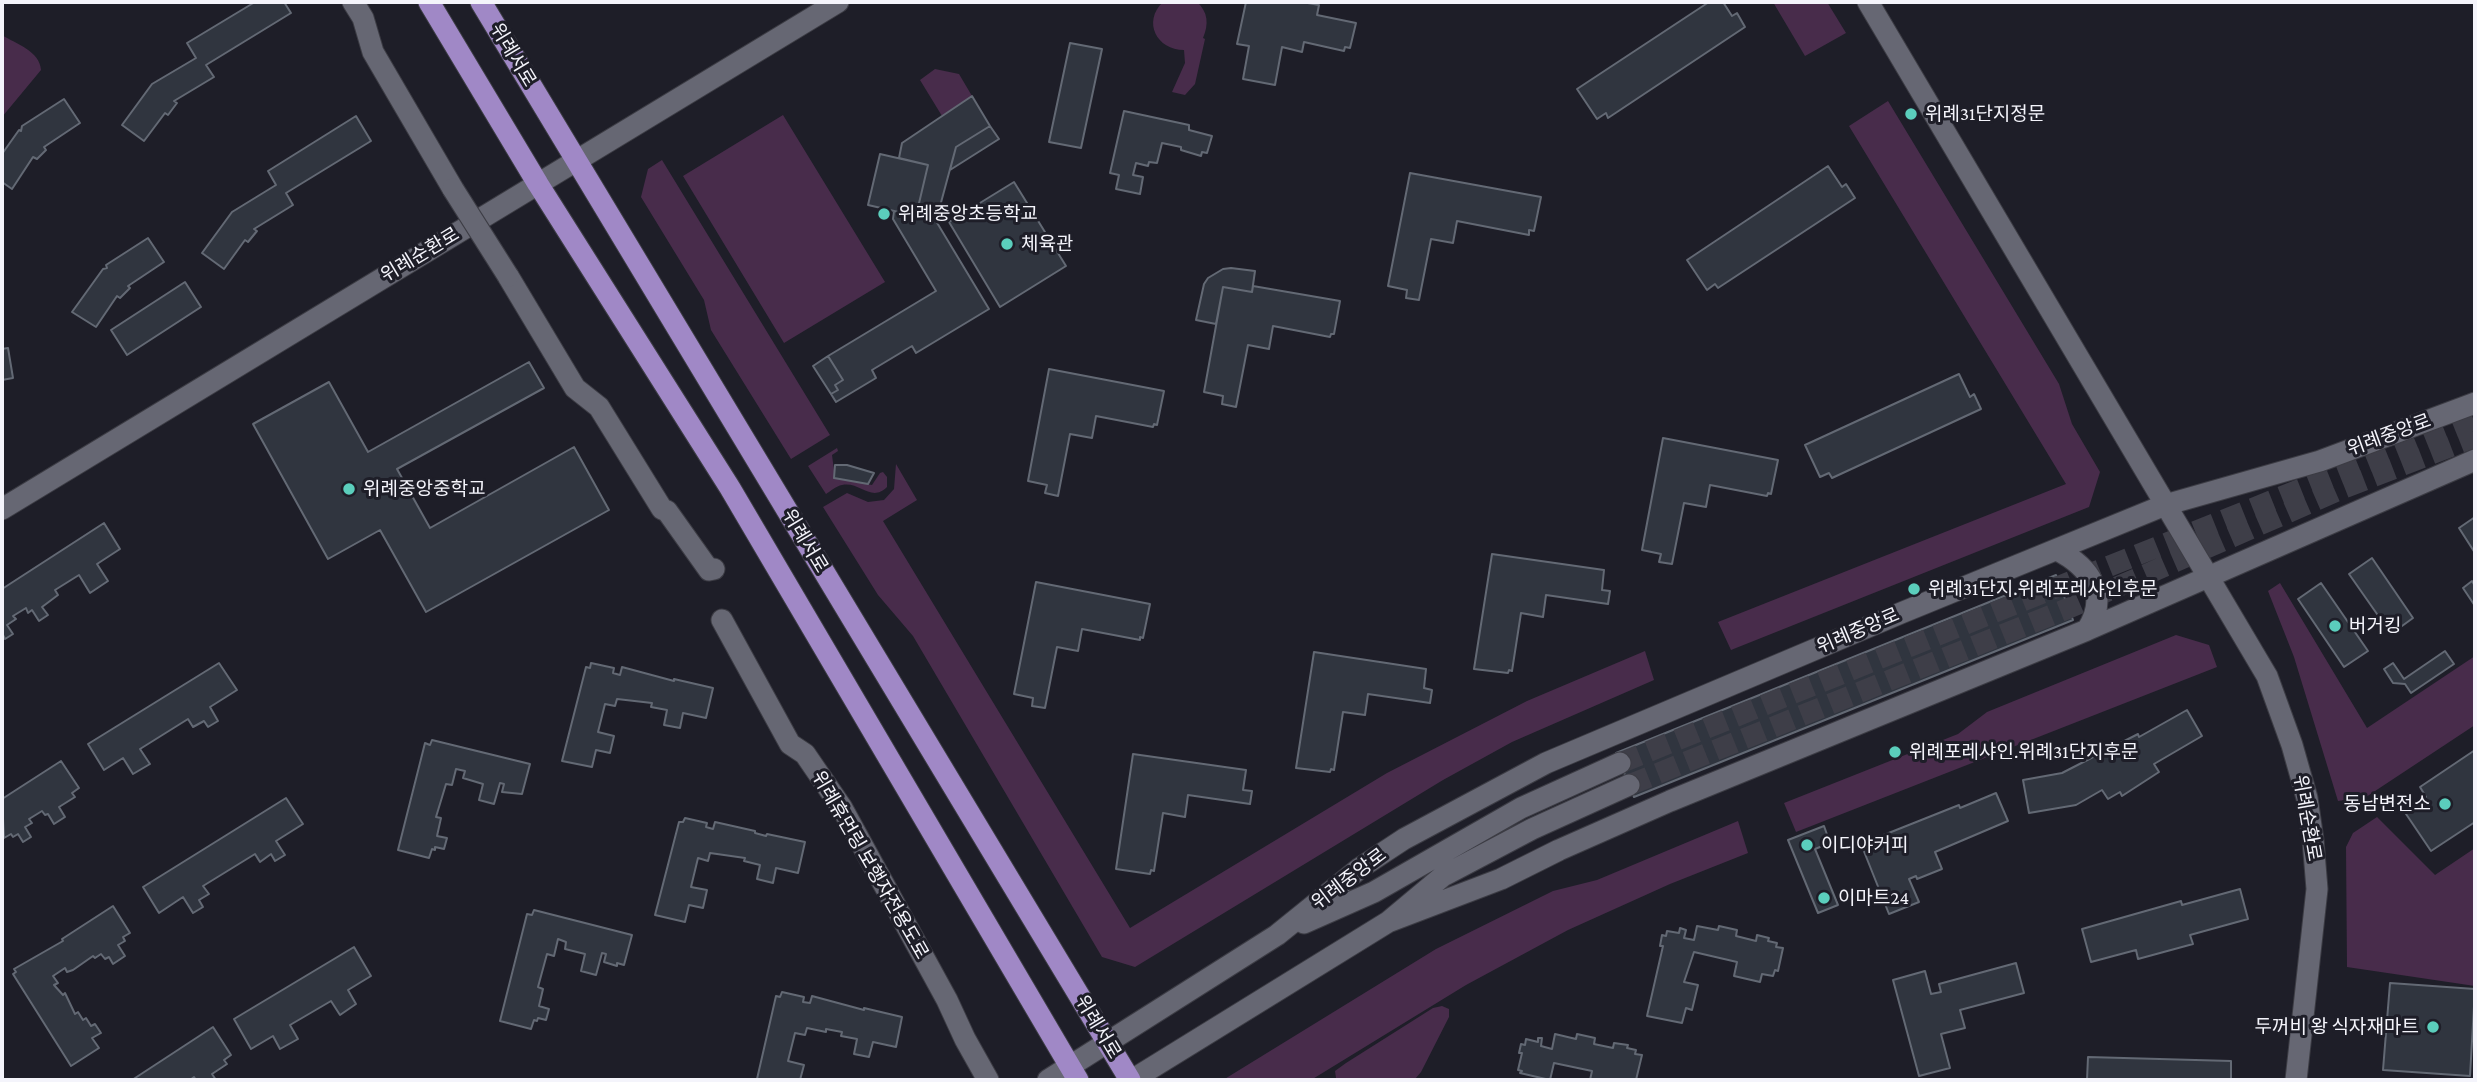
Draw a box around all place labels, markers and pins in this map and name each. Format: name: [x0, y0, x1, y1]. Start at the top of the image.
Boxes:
place label: 위례31단지정문: [1925, 103, 2045, 125]
marker: 위례31단지정문: [1903, 106, 1919, 122]
place label: 위례중앙초등학교: [898, 203, 1038, 225]
marker: 위례중앙초등학교: [876, 206, 892, 222]
place label: 체육관: [1021, 233, 1073, 255]
marker: 체육관: [999, 236, 1015, 252]
place label: 위례중앙중학교: [363, 478, 485, 500]
marker: 위례중앙중학교: [341, 481, 357, 497]
place label: 위례31단지.위례포레샤인후문: [1928, 578, 2157, 600]
marker: 위례31단지.위례포레샤인후문: [1906, 581, 1922, 597]
place label: 버거킹: [2349, 615, 2401, 637]
marker: 버거킹: [2327, 618, 2343, 634]
place label: 위례포레샤인.위례31단지후문: [1909, 741, 2138, 763]
marker: 위례포레샤인.위례31단지후문: [1887, 744, 1903, 760]
place label: 동남변전소: [2344, 793, 2431, 815]
marker: 동남변전소: [2437, 796, 2453, 812]
place label: 이디야커피: [1821, 834, 1908, 856]
marker: 이디야커피: [1799, 837, 1815, 853]
place label: 이마트24: [1838, 887, 1909, 909]
marker: 이마트24: [1816, 890, 1832, 906]
place label: 두꺼비 왕 식자재마트: [2255, 1016, 2419, 1038]
marker: 두꺼비 왕 식자재마트: [2425, 1019, 2441, 1035]

